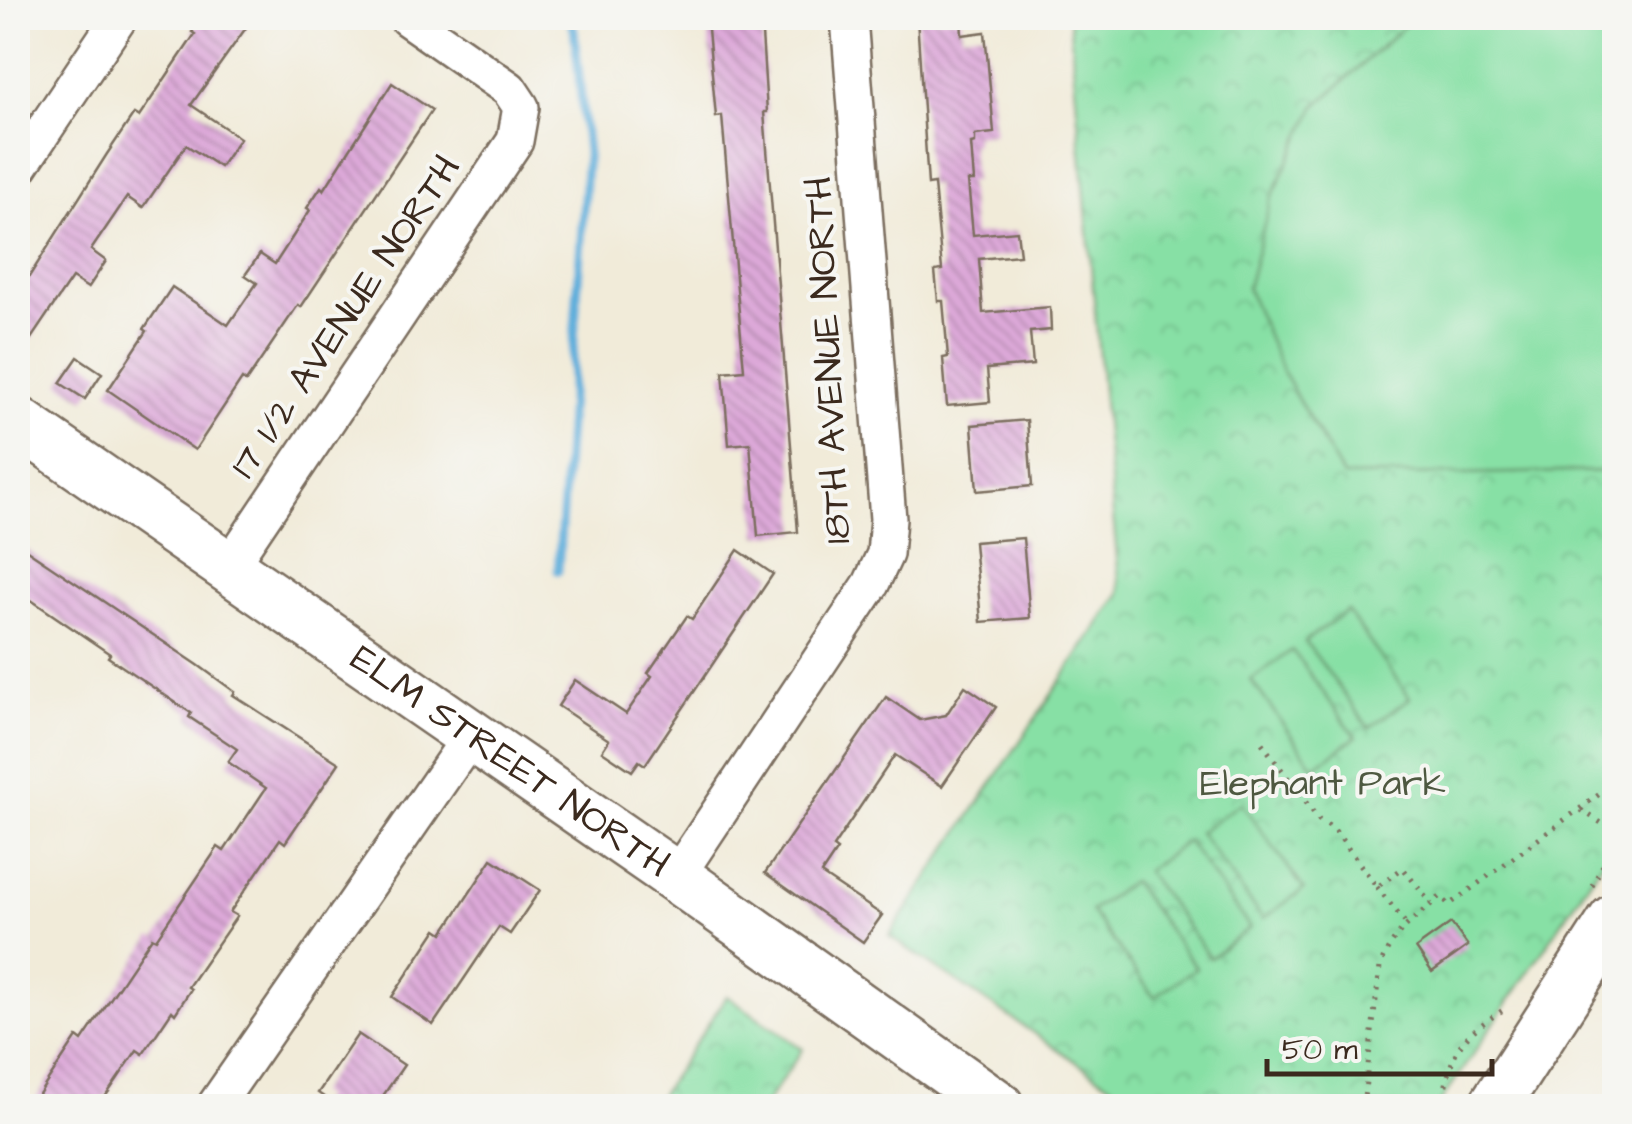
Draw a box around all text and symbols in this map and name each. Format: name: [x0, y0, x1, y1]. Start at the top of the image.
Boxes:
street label: 17 1/2 AVENUE NORTH: [218, 145, 474, 489]
street label: 18TH AVENUE NORTH: [793, 175, 865, 545]
street label: ELM STREET NORTH: [340, 633, 680, 891]
park label: Elephant Park: [1200, 758, 1446, 810]
scale bar: [1267, 1014, 1492, 1076]
text: 50 m: [1282, 1029, 1358, 1071]

